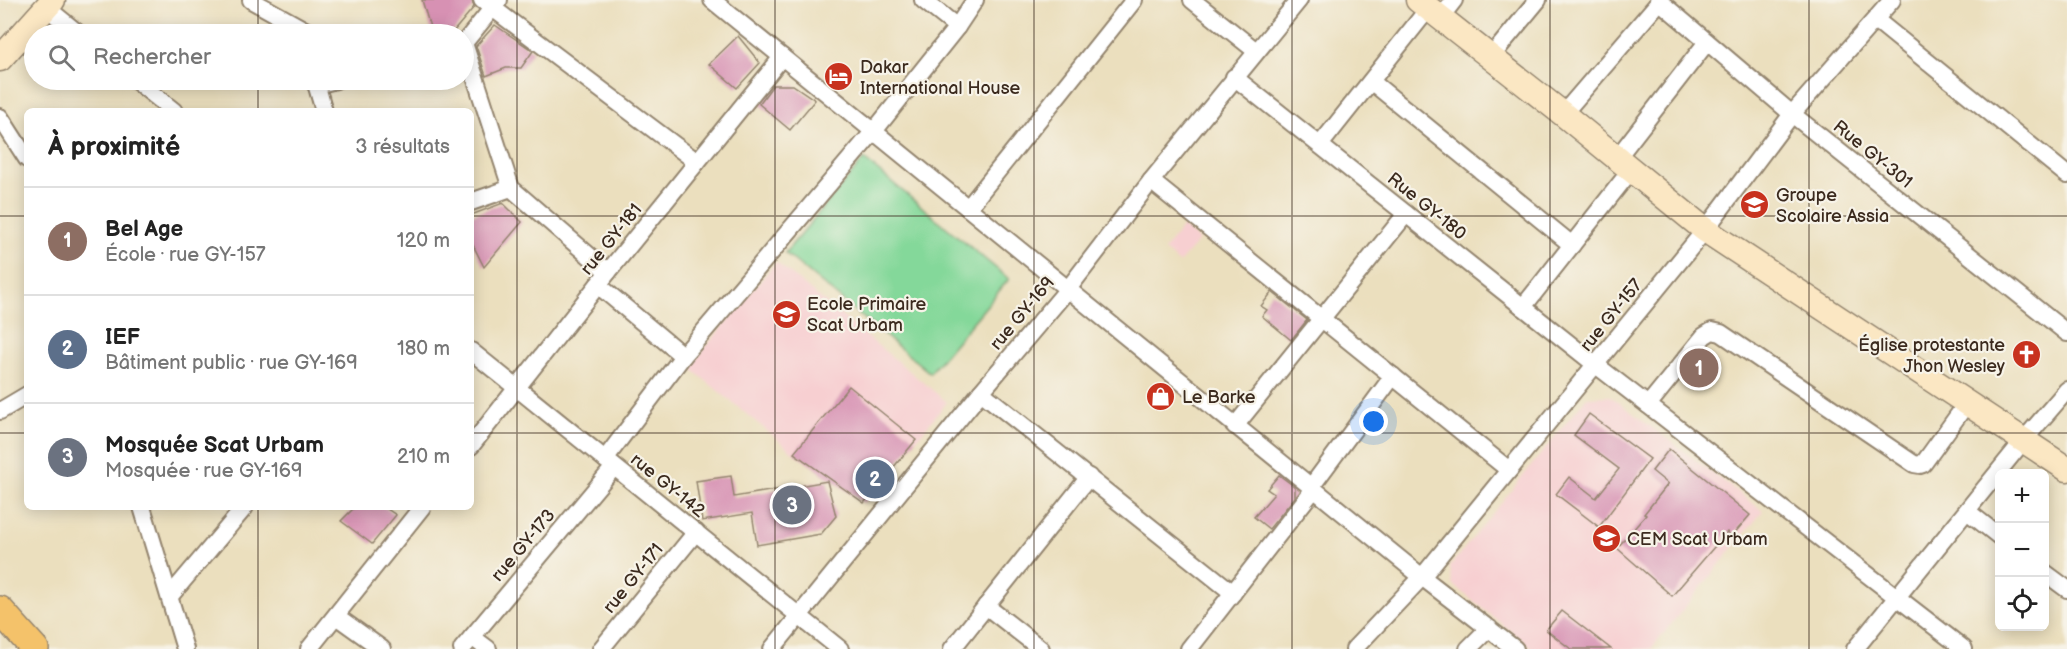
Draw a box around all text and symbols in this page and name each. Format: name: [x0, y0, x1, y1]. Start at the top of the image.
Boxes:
search box: [24, 24, 474, 90]
icon: search: [45, 41, 78, 74]
text: Rechercher: [93, 44, 211, 71]
place label: Dakar International House: [860, 57, 1021, 99]
hotel icon: Dakar International House: [823, 61, 855, 93]
street label: Rue GY-301: [1829, 116, 1917, 193]
text: À proximité: [48, 132, 180, 163]
text: 3 résultats: [355, 135, 450, 159]
street label: Rue GY-180: [1383, 168, 1470, 245]
place label: Groupe Scolaire Assia: [1776, 185, 1889, 227]
school or university icon: Groupe Scolaire Assia: [1739, 189, 1771, 221]
street label: rue GY-181: [576, 200, 646, 279]
text: Bel Age: [105, 216, 183, 243]
text: 1: [63, 229, 72, 253]
text: 120 m: [397, 229, 450, 253]
text: École · rue GY-157: [105, 243, 266, 267]
street label: rue GY-169: [986, 272, 1059, 354]
street label: rue GY-157: [1576, 275, 1647, 356]
place label: Ecole Primaire Scat Urbam: [807, 294, 927, 336]
school or university icon: Ecole Primaire Scat Urbam: [770, 298, 802, 330]
text: IEF: [105, 324, 140, 351]
place label: Église protestante Jhon Wesley: [1858, 333, 2006, 377]
text: 2: [62, 337, 73, 361]
text: 180 m: [397, 337, 450, 361]
church icon: Église protestante Jhon Wesley: [2010, 339, 2042, 371]
pin: 1: [1680, 346, 1718, 391]
text: Bâtiment public · rue GY-169: [105, 351, 358, 375]
shop icon: Le Barke: [1145, 381, 1177, 413]
place label: Le Barke: [1182, 387, 1256, 408]
your location: [1359, 407, 1388, 436]
text: Mosquée Scat Urbam: [105, 432, 324, 459]
text: 3: [62, 445, 73, 469]
text: 210 m: [397, 445, 450, 469]
street label: rue GY-142: [626, 449, 709, 522]
pin: 2: [856, 456, 894, 502]
text: Mosquée · rue GY-169: [105, 459, 303, 483]
map controls: [1995, 469, 2049, 631]
button: +: [1995, 469, 2049, 523]
pin: 3: [772, 482, 812, 528]
street label: rue GY-173: [487, 505, 560, 586]
school or university icon: CEM Scat Urbam: [1590, 523, 1622, 555]
button: −: [1995, 523, 2049, 577]
place label: CEM Scat Urbam: [1627, 529, 1768, 550]
street label: rue GY-171: [599, 539, 668, 617]
button: locate: [1995, 577, 2049, 631]

